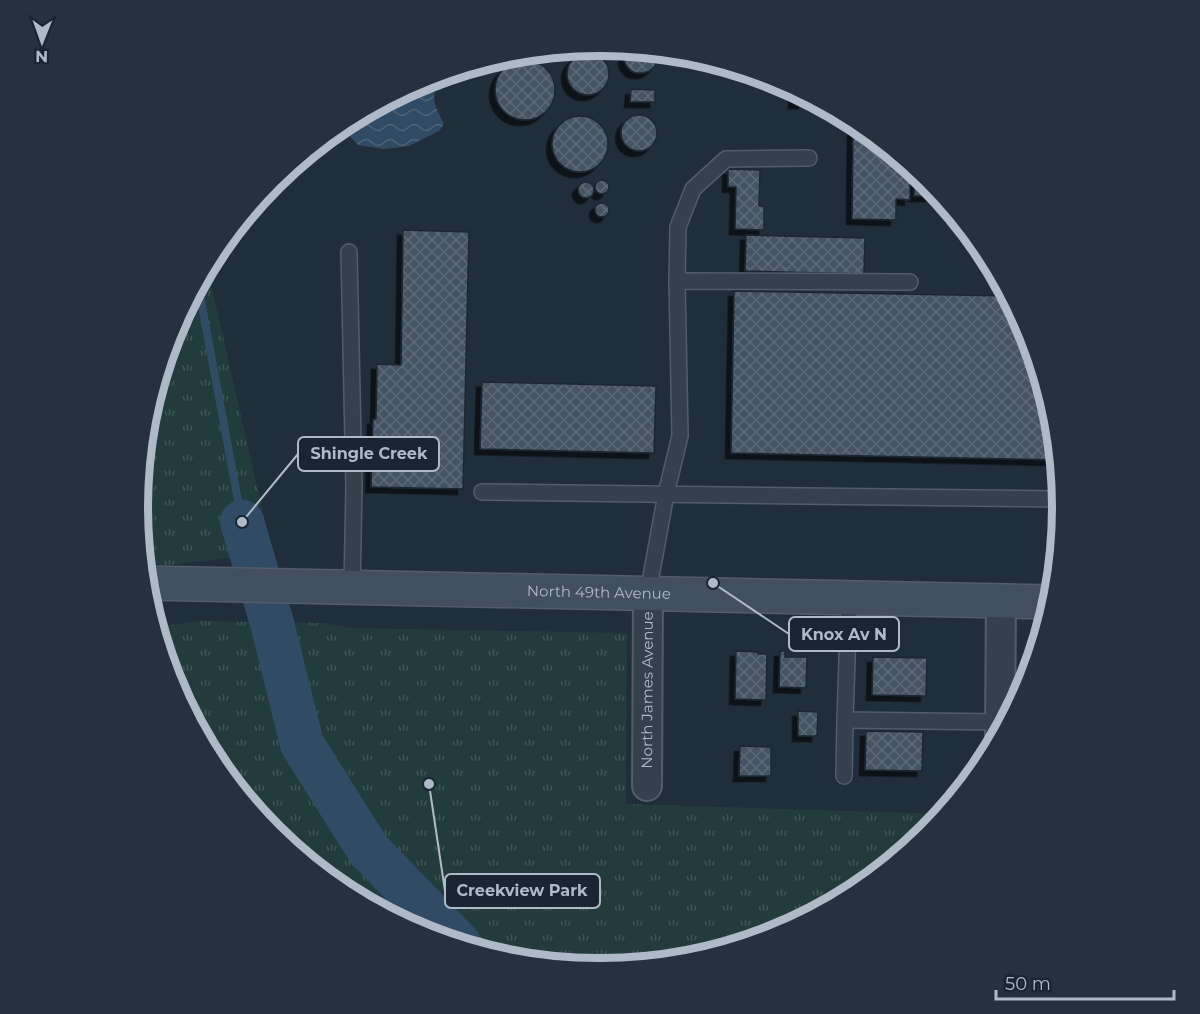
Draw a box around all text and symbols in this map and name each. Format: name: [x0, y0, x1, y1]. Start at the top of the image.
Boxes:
north arrow: [12, 12, 72, 72]
text: N: [35, 47, 48, 66]
callout: Shingle Creek: [298, 437, 439, 471]
text: Shingle Creek: [311, 444, 428, 463]
street label: North 49th Avenue: [527, 581, 671, 603]
street label: North James Avenue: [637, 611, 657, 769]
callout: Knox Av N: [789, 617, 899, 651]
text: Knox Av N: [801, 625, 887, 644]
callout: Creekview Park: [445, 874, 600, 908]
text: Creekview Park: [456, 881, 588, 900]
scale bar: [996, 963, 1174, 1001]
text: 50 m: [1005, 973, 1051, 995]

